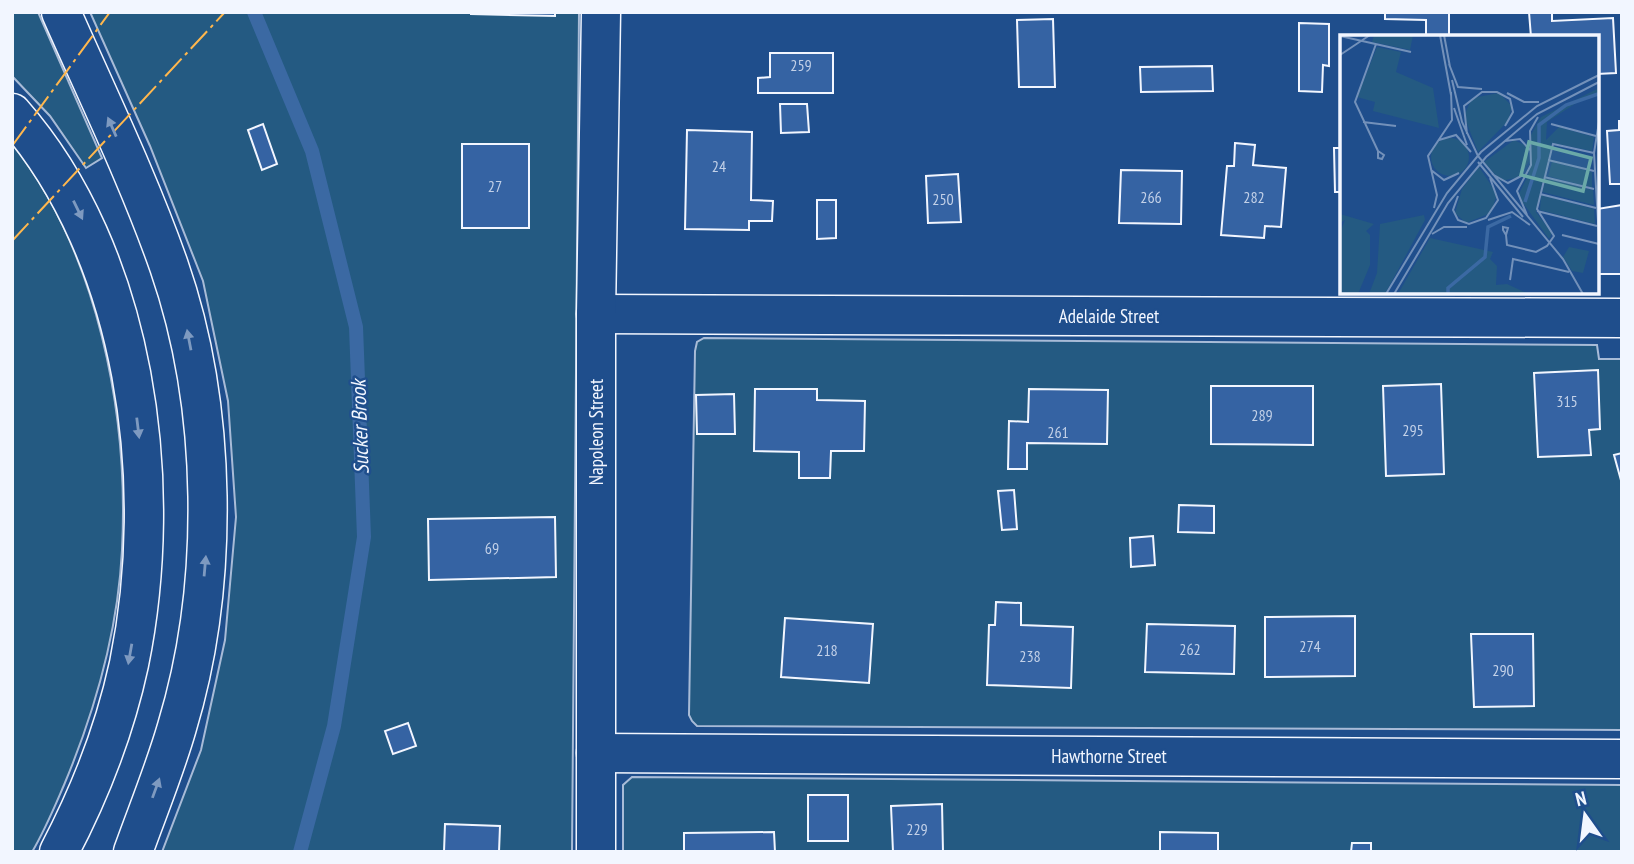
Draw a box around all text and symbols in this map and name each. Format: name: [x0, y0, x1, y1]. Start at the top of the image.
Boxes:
inset map: [1340, 35, 1599, 294]
house number: 259: [790, 55, 812, 75]
one-way arrow: [106, 117, 118, 137]
house number: 24: [712, 156, 726, 176]
house number: 27: [488, 176, 502, 196]
house number: 266: [1140, 187, 1162, 207]
house number: 282: [1243, 187, 1265, 207]
house number: 250: [932, 189, 954, 209]
one-way arrow: [72, 200, 83, 220]
street label: Adelaide Street: [1059, 304, 1160, 328]
one-way arrow: [184, 329, 195, 351]
water label: Sucker Brook: [344, 377, 375, 475]
street label: Napoleon Street: [584, 378, 608, 485]
house number: 315: [1556, 391, 1578, 411]
house number: 289: [1251, 405, 1273, 425]
one-way arrow: [132, 417, 143, 439]
house number: 295: [1402, 420, 1424, 440]
house number: 261: [1047, 422, 1069, 442]
house number: 69: [485, 538, 499, 558]
one-way arrow: [200, 555, 211, 577]
house number: 274: [1299, 636, 1321, 656]
house number: 262: [1179, 639, 1201, 659]
house number: 218: [816, 640, 838, 660]
one-way arrow: [124, 643, 135, 665]
house number: 238: [1019, 646, 1041, 666]
house number: 290: [1492, 660, 1514, 680]
street label: Hawthorne Street: [1051, 744, 1168, 768]
one-way arrow: [151, 777, 162, 798]
north arrow: [1550, 780, 1620, 850]
text: N: [1573, 786, 1589, 811]
house number: 229: [906, 819, 928, 839]

